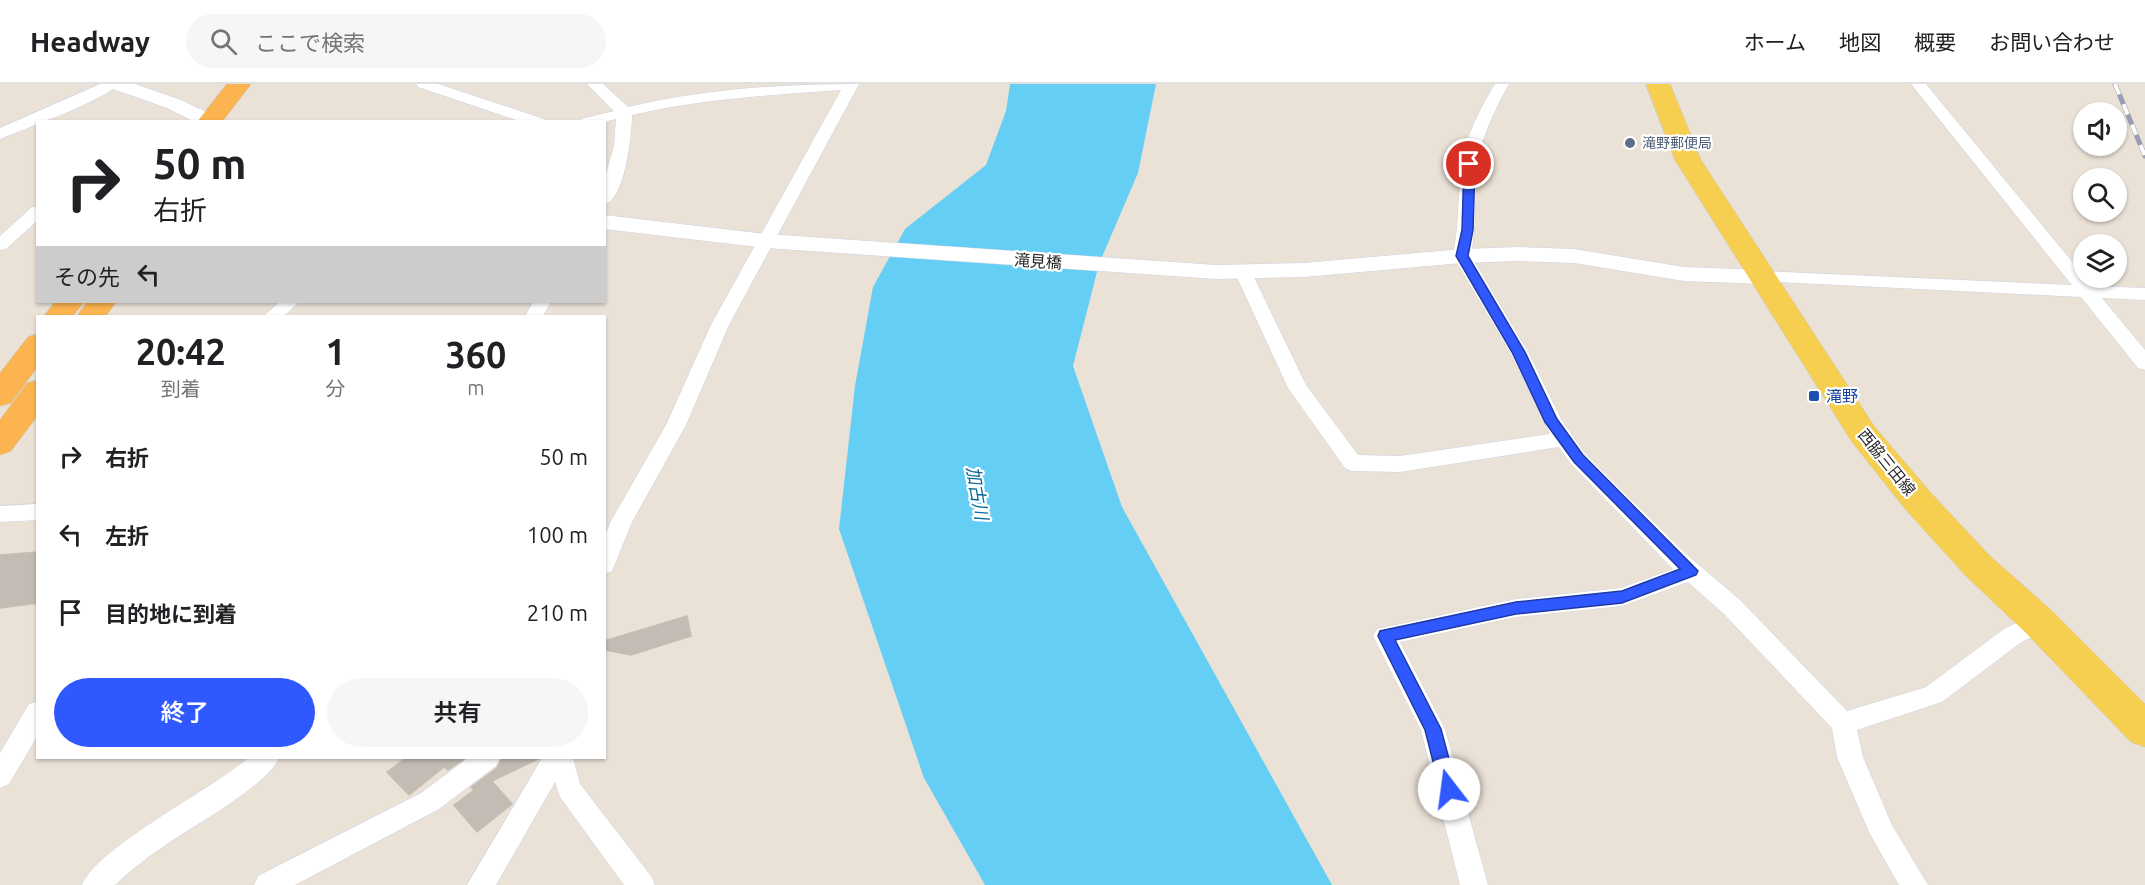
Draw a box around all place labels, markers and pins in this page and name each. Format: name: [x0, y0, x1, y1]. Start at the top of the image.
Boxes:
place label: 滝野郵便局: [1642, 135, 1712, 151]
marker: 滝野郵便局: [1623, 136, 1637, 150]
pin: [1443, 138, 1494, 189]
place label: 滝野: [1826, 387, 1858, 405]
marker: 滝野: [1807, 389, 1821, 403]

